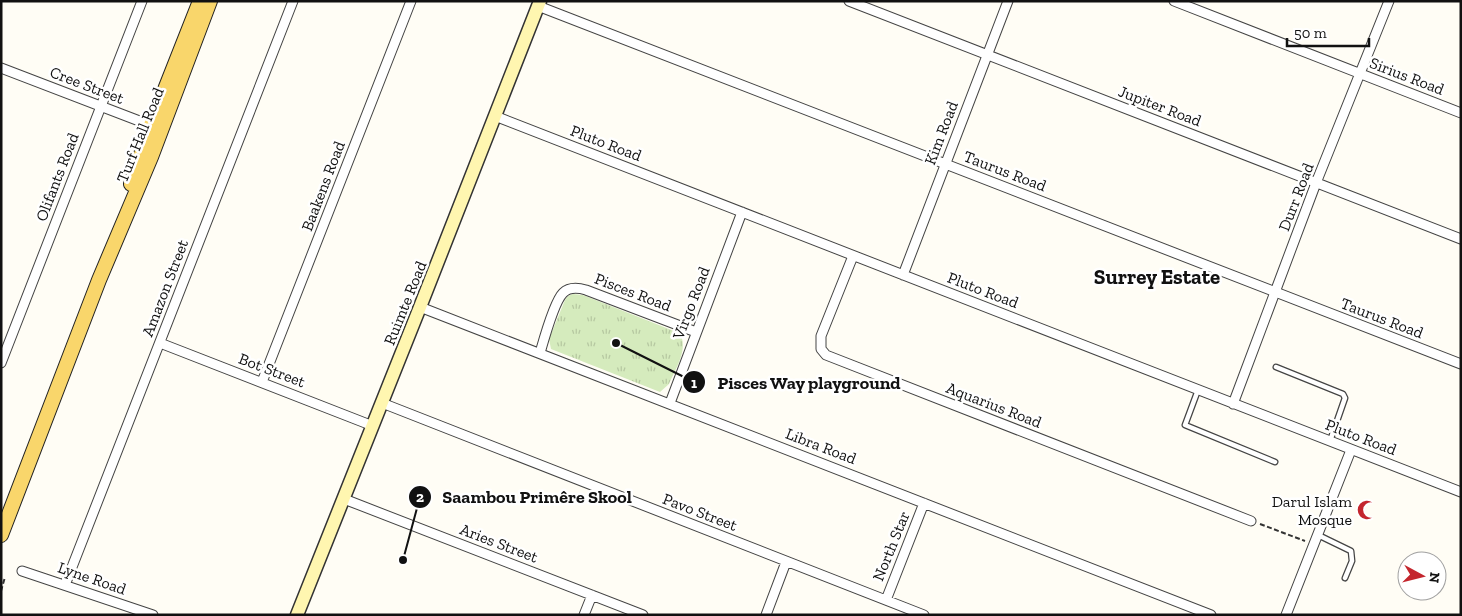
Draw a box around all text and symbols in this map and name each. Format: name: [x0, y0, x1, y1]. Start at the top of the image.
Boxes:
scale bar: [1287, 15, 1370, 47]
text: 50 m: [1294, 24, 1327, 42]
street label: Sirius Road: [1367, 53, 1447, 99]
street label: Cree Street: [47, 62, 127, 108]
street label: Jupiter Road: [1116, 82, 1204, 131]
street label: Turf Hall Road: [112, 85, 168, 185]
street label: Kim Road: [920, 98, 962, 167]
street label: Pluto Road: [568, 121, 644, 165]
street label: Olifants Road: [31, 130, 83, 224]
street label: Baakens Road: [297, 138, 349, 234]
street label: Taurus Road: [961, 147, 1049, 196]
street label: Durr Road: [1274, 160, 1318, 234]
street label: Amazon Street: [138, 237, 192, 339]
street label: Ruimte Road: [380, 258, 430, 348]
street label: Virgo Road: [668, 264, 714, 343]
district label: Surrey Estate: [1094, 264, 1220, 289]
street label: Pluto Road: [945, 268, 1021, 312]
street label: Pisces Road: [592, 269, 674, 315]
street label: Taurus Road: [1338, 294, 1426, 343]
street label: Bot Street: [236, 349, 308, 391]
callout: Pisces Way playground: [682, 366, 911, 399]
text: Pisces Way playground: [717, 372, 901, 394]
text: 1: [691, 374, 697, 392]
street label: Aquarius Road: [944, 378, 1045, 432]
street label: Pluto Road: [1323, 415, 1399, 459]
street label: Libra Road: [783, 424, 859, 468]
callout: Saambou Primêre Skool: [408, 480, 642, 513]
text: Saambou Primêre Skool: [442, 486, 632, 508]
text: 2: [416, 488, 424, 506]
street label: Pavo Street: [660, 489, 740, 535]
place label: Darul Islam Mosque: [1272, 492, 1352, 529]
mosque icon: Darul Islam Mosque: [1356, 499, 1378, 521]
street label: North Star: [868, 508, 914, 584]
street label: Aries Street: [457, 519, 541, 567]
north arrow: [1397, 551, 1447, 601]
street label: Lyne Road: [55, 557, 129, 599]
text: N: [1425, 571, 1443, 584]

